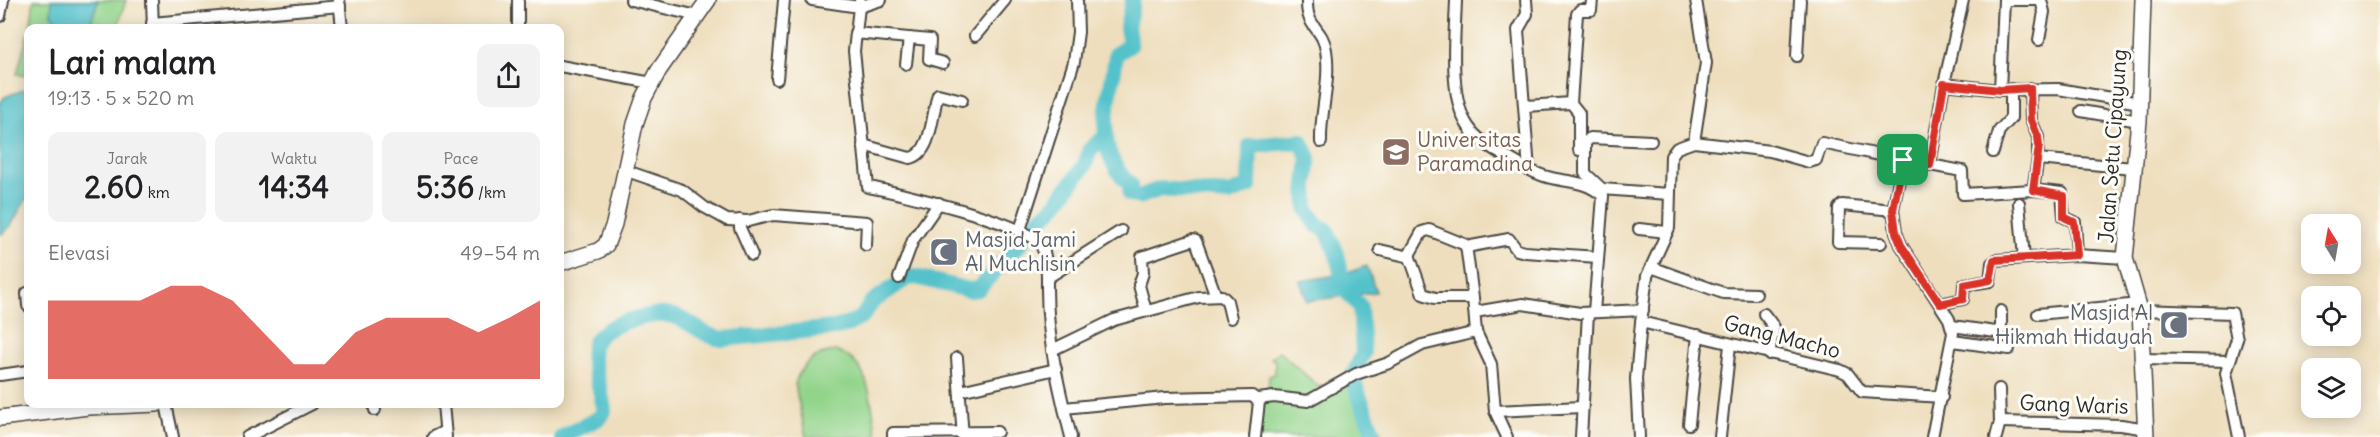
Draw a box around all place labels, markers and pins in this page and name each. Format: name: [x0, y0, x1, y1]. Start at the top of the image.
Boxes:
place label: Universitas Paramadina: [1417, 126, 1533, 177]
pin: [1877, 134, 1928, 185]
school or university icon: Universitas Paramadina: [1380, 136, 1412, 168]
place label: Masjid Jami Al Muchlisin: [965, 226, 1076, 277]
mosque icon: Masjid Jami Al Muchlisin: [928, 236, 960, 268]
place label: Masjid Al Hikmah Hidayah: [1995, 299, 2153, 350]
mosque icon: Masjid Al Hikmah Hidayah: [2158, 309, 2190, 341]

